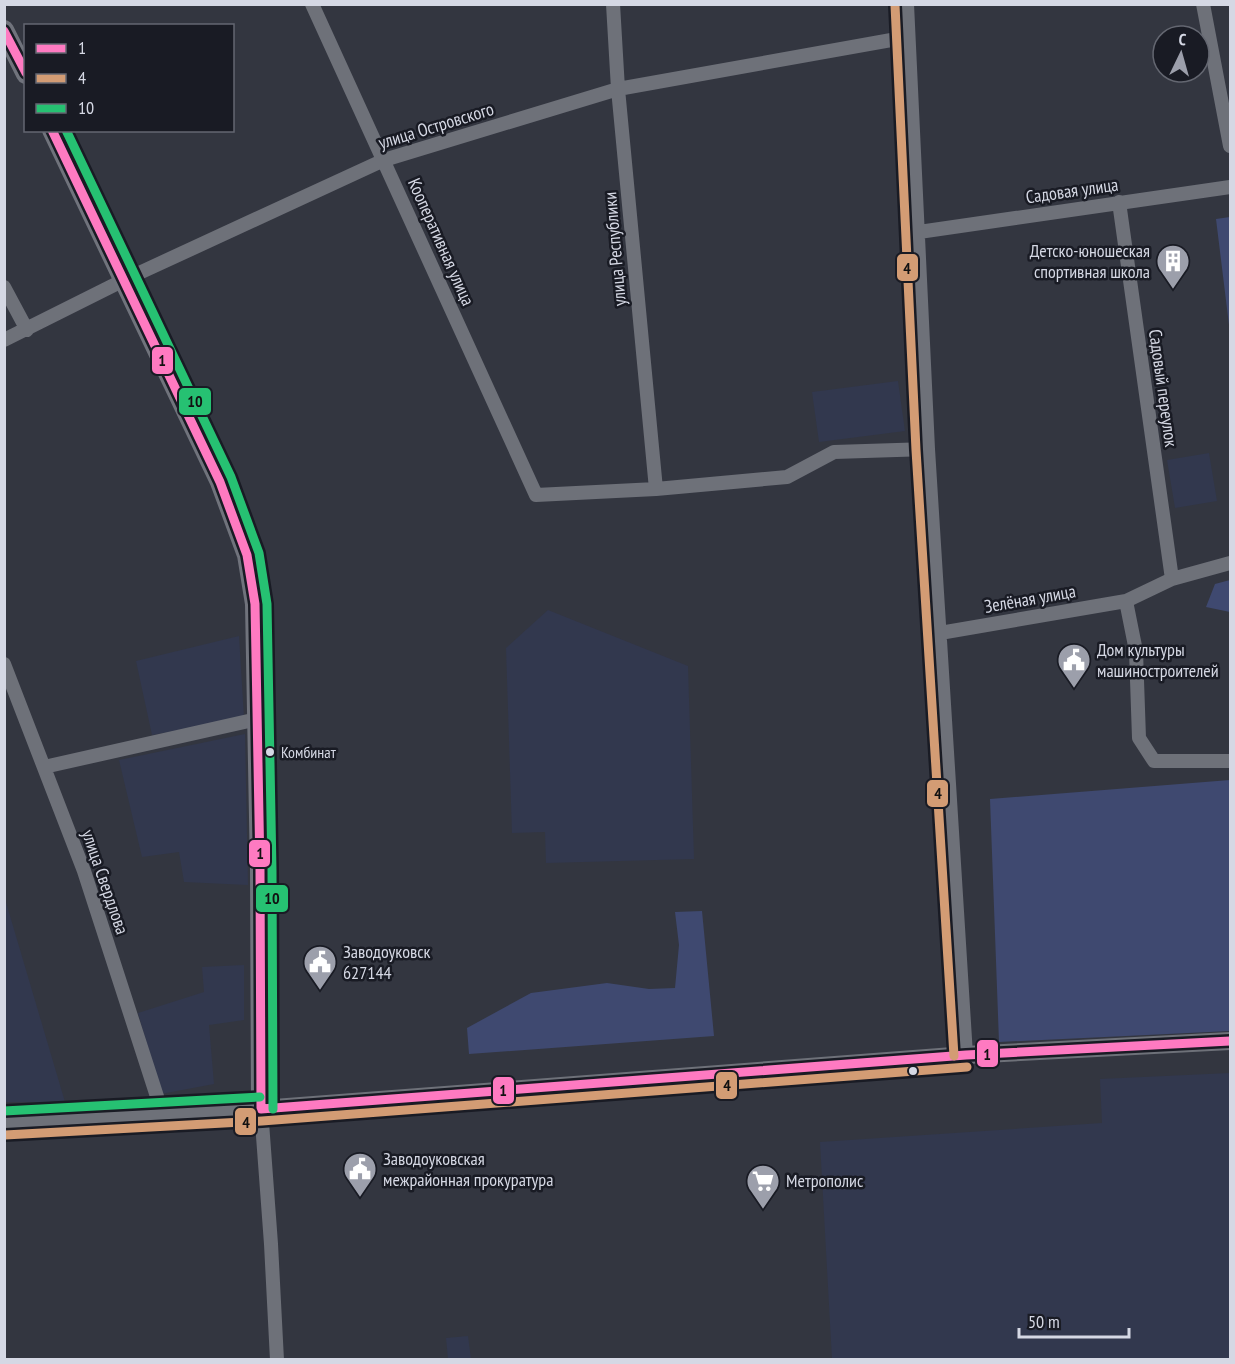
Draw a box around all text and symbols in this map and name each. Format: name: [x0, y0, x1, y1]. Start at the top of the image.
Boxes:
legend: [24, 24, 234, 132]
north arrow: [1151, 24, 1211, 84]
text: С: [1178, 29, 1188, 49]
text: 1: [78, 36, 86, 59]
text: 4: [78, 66, 86, 89]
text: 10: [78, 96, 94, 119]
street label: улица Островского: [375, 97, 497, 154]
street label: Садовая улица: [1024, 173, 1120, 208]
street label: Кооперативная улица: [403, 174, 480, 309]
street label: улица Республики: [598, 191, 631, 307]
place label: Детско-юношеская спортивная школа: [1030, 239, 1150, 283]
building icon: Детско-юношеская спортивная школа: [1155, 243, 1191, 290]
line badge: 4: [896, 253, 919, 282]
text: 4: [903, 258, 911, 278]
street label: Садовый переулок: [1144, 328, 1183, 448]
line badge: 1: [151, 346, 174, 375]
text: 1: [158, 350, 166, 370]
line badge: 10: [178, 387, 212, 416]
text: 10: [187, 391, 203, 411]
street label: Зелёная улица: [982, 579, 1077, 618]
place label: Дом культуры машиностроителей: [1097, 638, 1219, 682]
public building icon: Дом культуры машиностроителей: [1056, 642, 1092, 689]
place label: Комбинат: [281, 742, 337, 762]
marker: Комбинат: [264, 746, 276, 758]
line badge: 4: [926, 779, 949, 808]
text: 4: [934, 783, 942, 803]
street label: улица Свердлова: [77, 826, 134, 937]
line badge: 1: [248, 839, 271, 868]
text: 1: [256, 843, 264, 863]
line badge: 10: [255, 884, 289, 913]
text: 10: [264, 888, 280, 908]
place label: Заводоуковск 627144: [343, 940, 431, 984]
public building icon: Заводоуковск 627144: [302, 944, 338, 991]
line badge: 1: [976, 1039, 999, 1068]
text: 1: [983, 1044, 991, 1064]
unlabelled marker: [907, 1065, 919, 1077]
line badge: 4: [715, 1071, 738, 1100]
text: 4: [723, 1075, 731, 1095]
line badge: 1: [492, 1076, 515, 1105]
text: 1: [499, 1080, 507, 1100]
line badge: 4: [234, 1107, 257, 1136]
text: 4: [242, 1112, 250, 1132]
place label: Заводоуковская межрайонная прокуратура: [383, 1147, 553, 1191]
public building icon: Заводоуковская межрайонная прокуратура: [342, 1151, 378, 1198]
supermarket icon: Метрополис: [745, 1163, 781, 1210]
place label: Метрополис: [786, 1169, 864, 1192]
scale bar: [1019, 1301, 1128, 1339]
text: 50 m: [1028, 1310, 1060, 1333]

